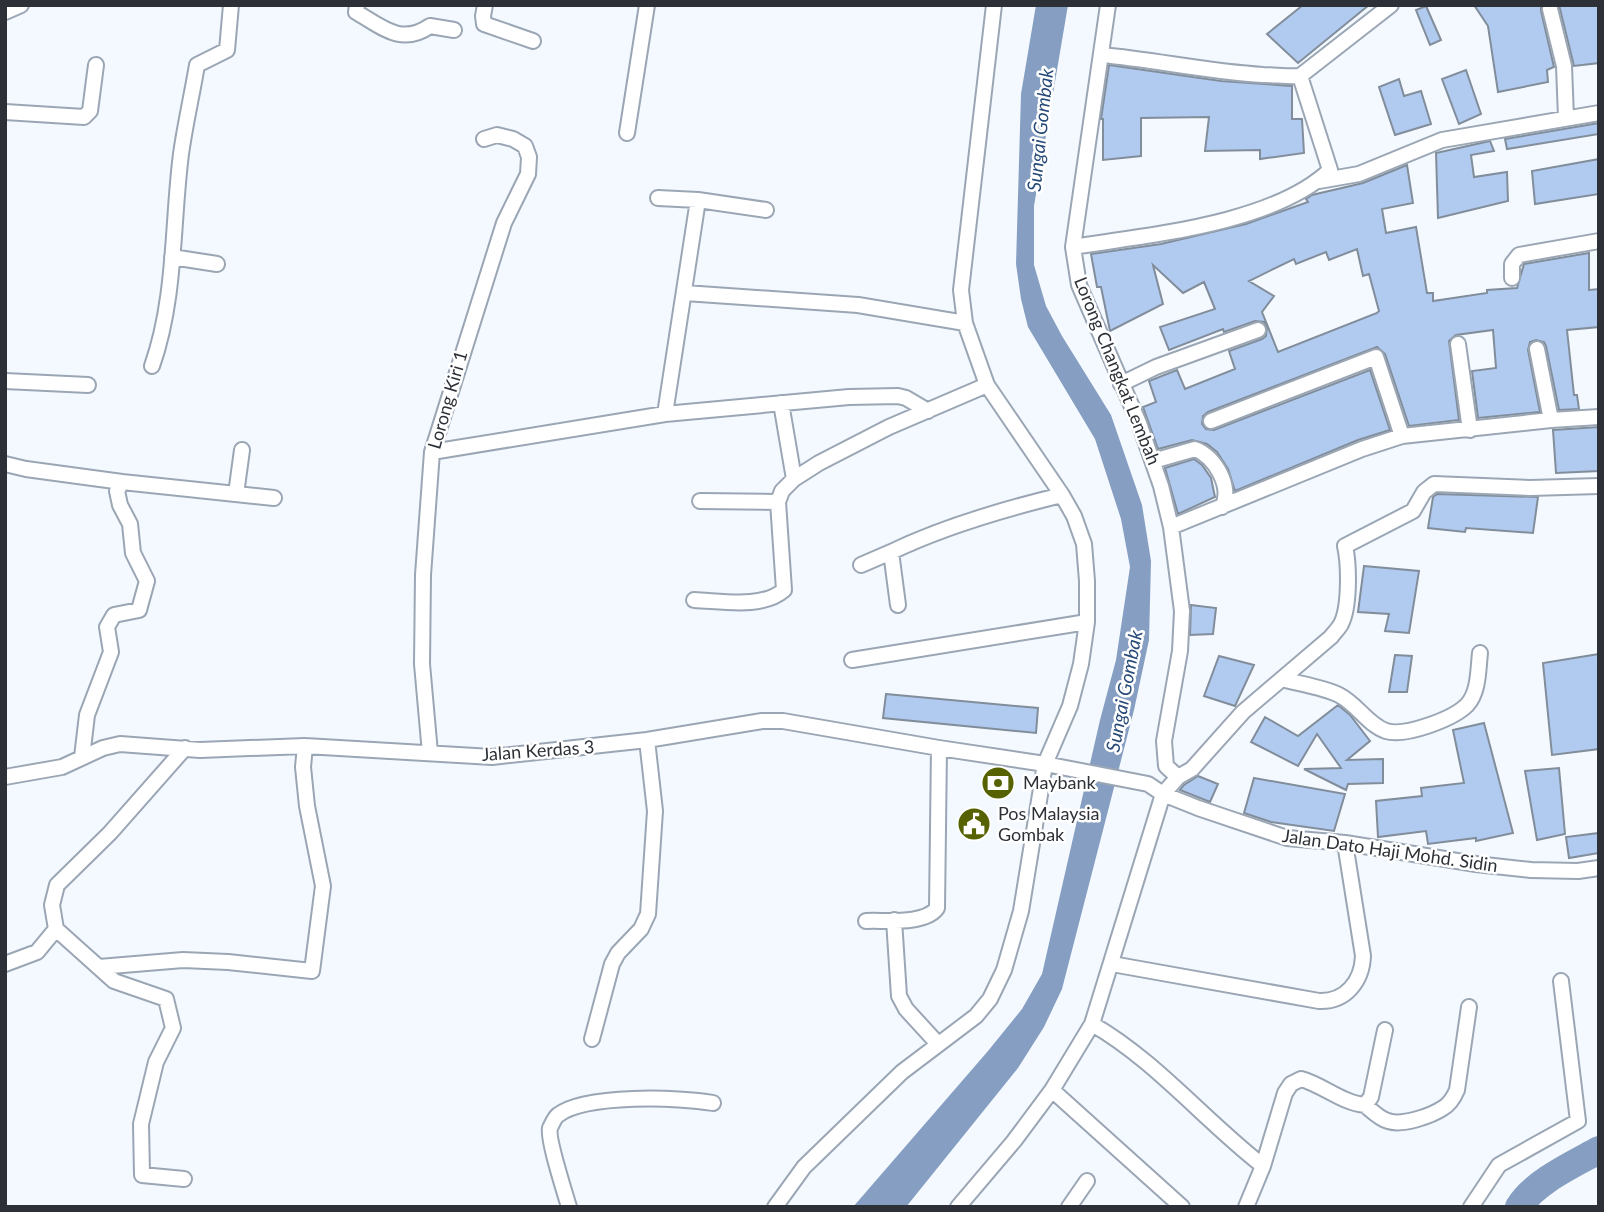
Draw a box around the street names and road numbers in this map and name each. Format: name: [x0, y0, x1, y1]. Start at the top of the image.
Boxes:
street label: Lorong Changkat Lembah: [1070, 273, 1166, 468]
street label: Lorong Kiri 1: [422, 348, 472, 451]
street label: Jalan Kerdas 3: [481, 735, 595, 765]
street label: Jalan Dato Haji Mohd. Sidin: [1281, 824, 1499, 876]

